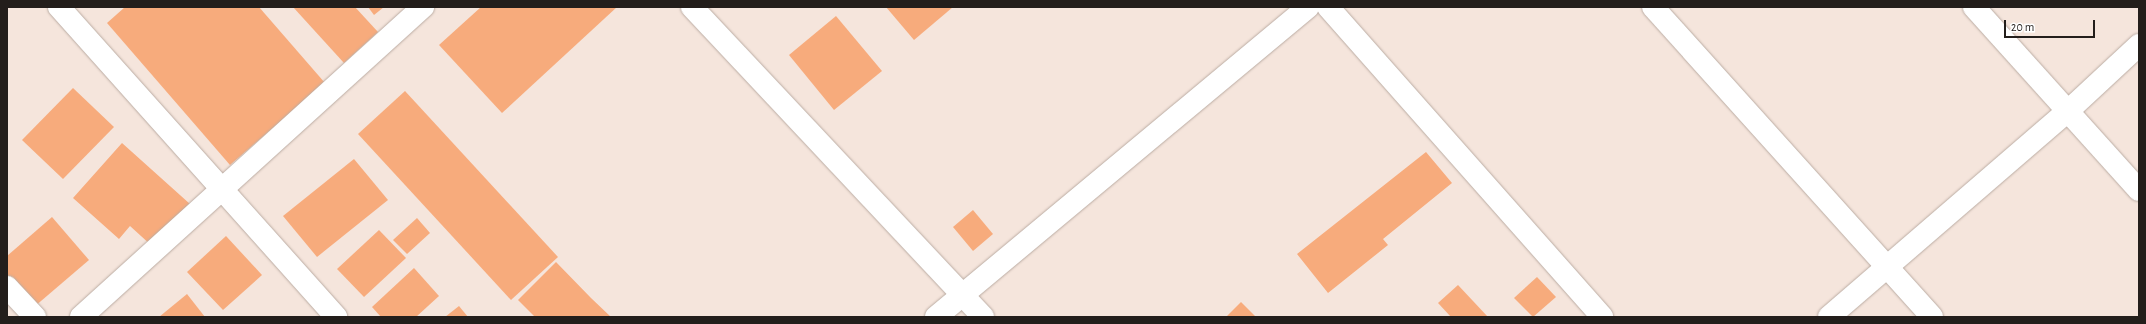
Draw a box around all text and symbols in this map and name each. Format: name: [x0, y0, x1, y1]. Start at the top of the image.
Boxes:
scale bar: [2006, 12, 2097, 38]
text: 20 m: [2011, 21, 2034, 33]

